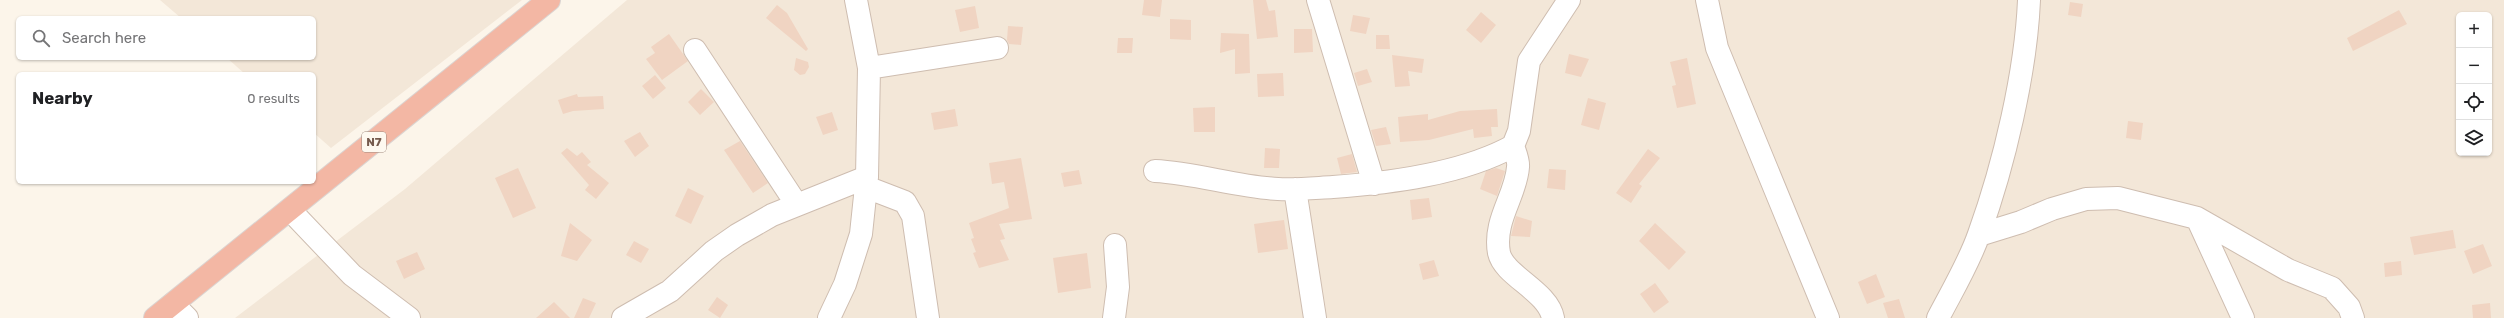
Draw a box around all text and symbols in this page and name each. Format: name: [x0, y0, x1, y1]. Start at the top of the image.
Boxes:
map controls: [2456, 12, 2492, 156]
button: +: [2456, 12, 2492, 48]
search box: [16, 16, 316, 60]
icon: search: [30, 27, 52, 49]
text: Search here: [62, 29, 146, 47]
button: −: [2456, 48, 2492, 84]
button: locate: [2456, 84, 2492, 120]
text: Nearby: [32, 88, 93, 108]
text: 0 results: [247, 91, 300, 106]
button: layers: [2456, 120, 2492, 156]
road number: N7: [362, 132, 386, 152]

